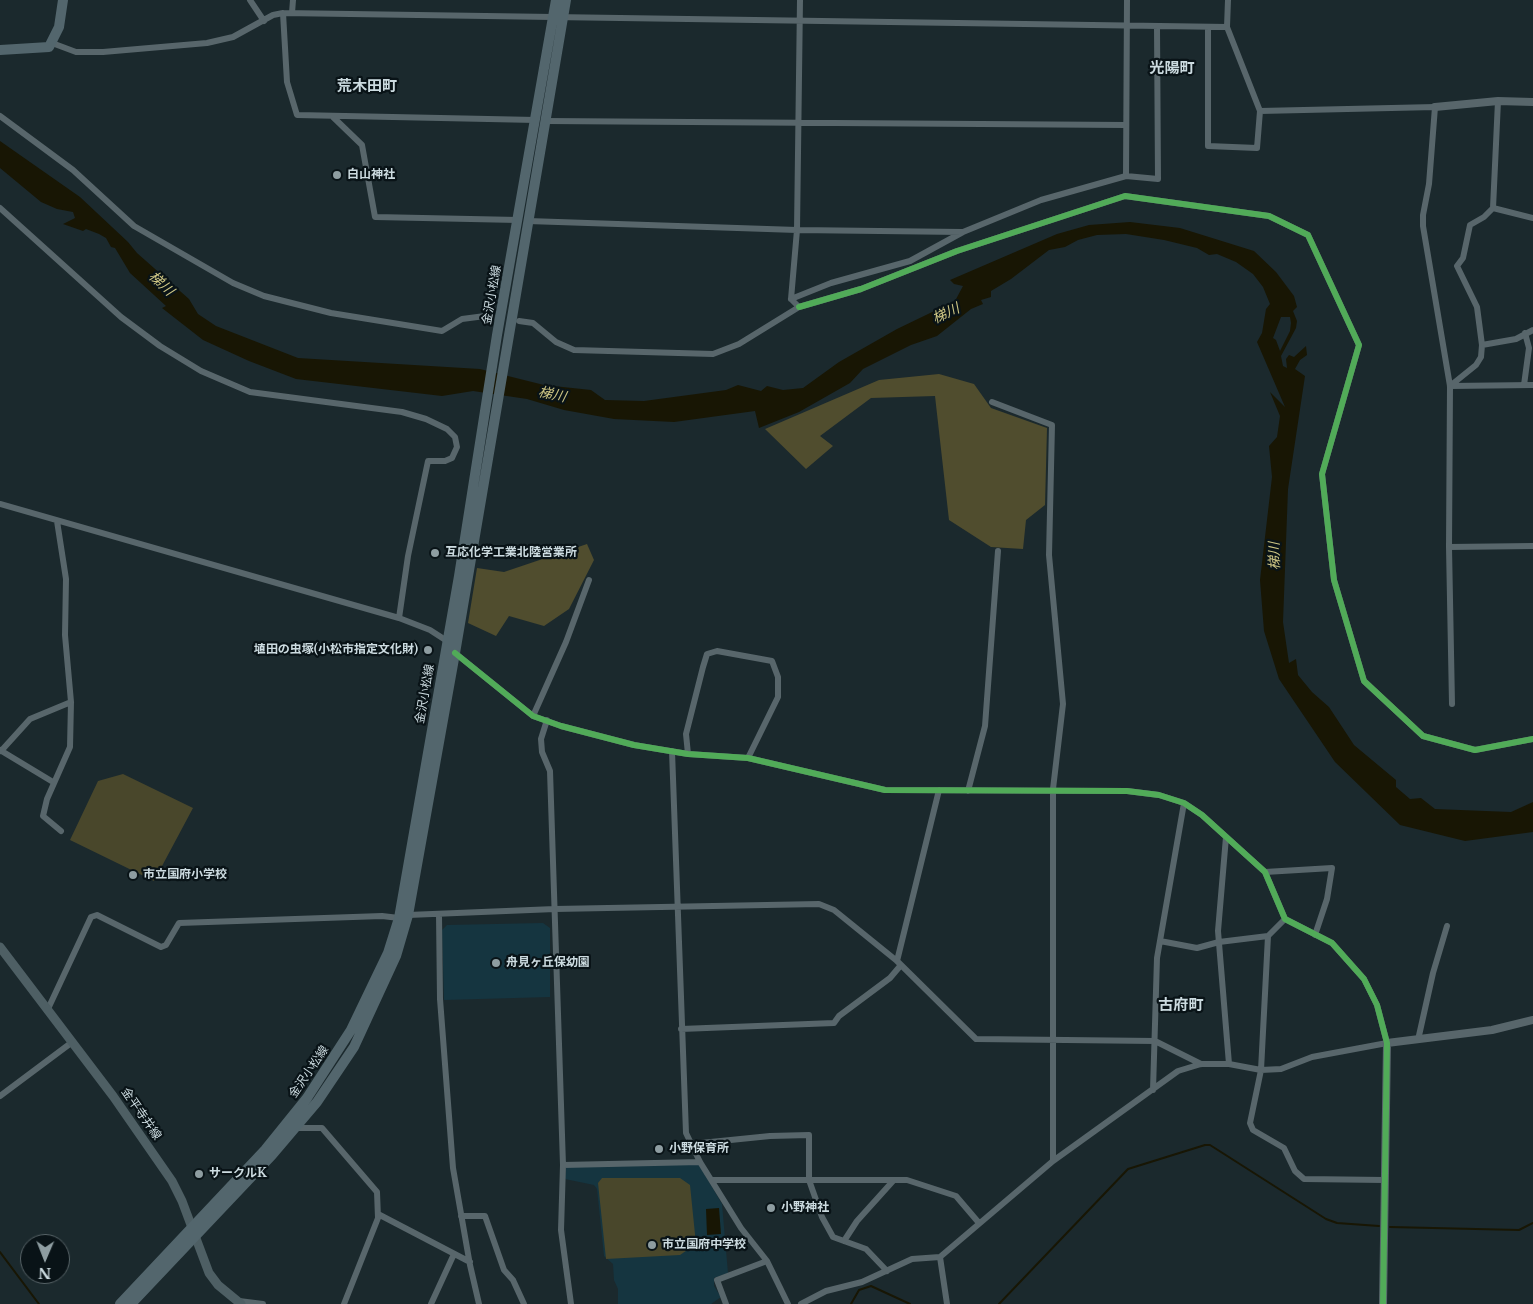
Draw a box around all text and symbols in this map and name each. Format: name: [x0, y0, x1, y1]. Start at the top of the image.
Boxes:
district label: 光陽町: [1150, 60, 1194, 78]
district label: 荒木田町: [337, 78, 397, 96]
place label: 白山神社: [347, 168, 395, 182]
marker: 白山神社: [331, 169, 343, 181]
street label: 金沢小松線: [480, 264, 504, 326]
water label: 梯川: [145, 268, 177, 300]
water label: 梯川: [930, 300, 962, 328]
water label: 梯川: [537, 384, 567, 406]
water label: 梯川: [1266, 542, 1284, 570]
place label: 互応化学工業北陸営業所: [445, 546, 577, 560]
marker: 互応化学工業北陸営業所: [429, 547, 441, 559]
place label: 埴田の虫塚(小松市指定文化財): [254, 643, 418, 657]
marker: 埴田の虫塚(小松市指定文化財): [422, 644, 434, 656]
street label: 金沢小松線: [413, 663, 437, 725]
place label: 市立国府小学校: [143, 868, 227, 882]
marker: 市立国府小学校: [127, 869, 139, 881]
place label: 舟見ヶ丘保幼園: [506, 956, 590, 970]
marker: 舟見ヶ丘保幼園: [490, 957, 502, 969]
district label: 古府町: [1159, 997, 1203, 1015]
street label: 金沢小松線: [286, 1043, 332, 1101]
street label: 金平寺井線: [118, 1085, 164, 1143]
place label: 小野保育所: [669, 1142, 729, 1156]
marker: 小野保育所: [653, 1143, 665, 1155]
place label: サークルK: [209, 1167, 267, 1181]
marker: サークルK: [193, 1168, 205, 1180]
place label: 小野神社: [781, 1201, 829, 1215]
marker: 小野神社: [765, 1202, 777, 1214]
north arrow: [20, 1234, 70, 1284]
place label: 市立国府中学校: [662, 1238, 746, 1252]
marker: 市立国府中学校: [646, 1239, 658, 1251]
text: N: [38, 1264, 52, 1282]

